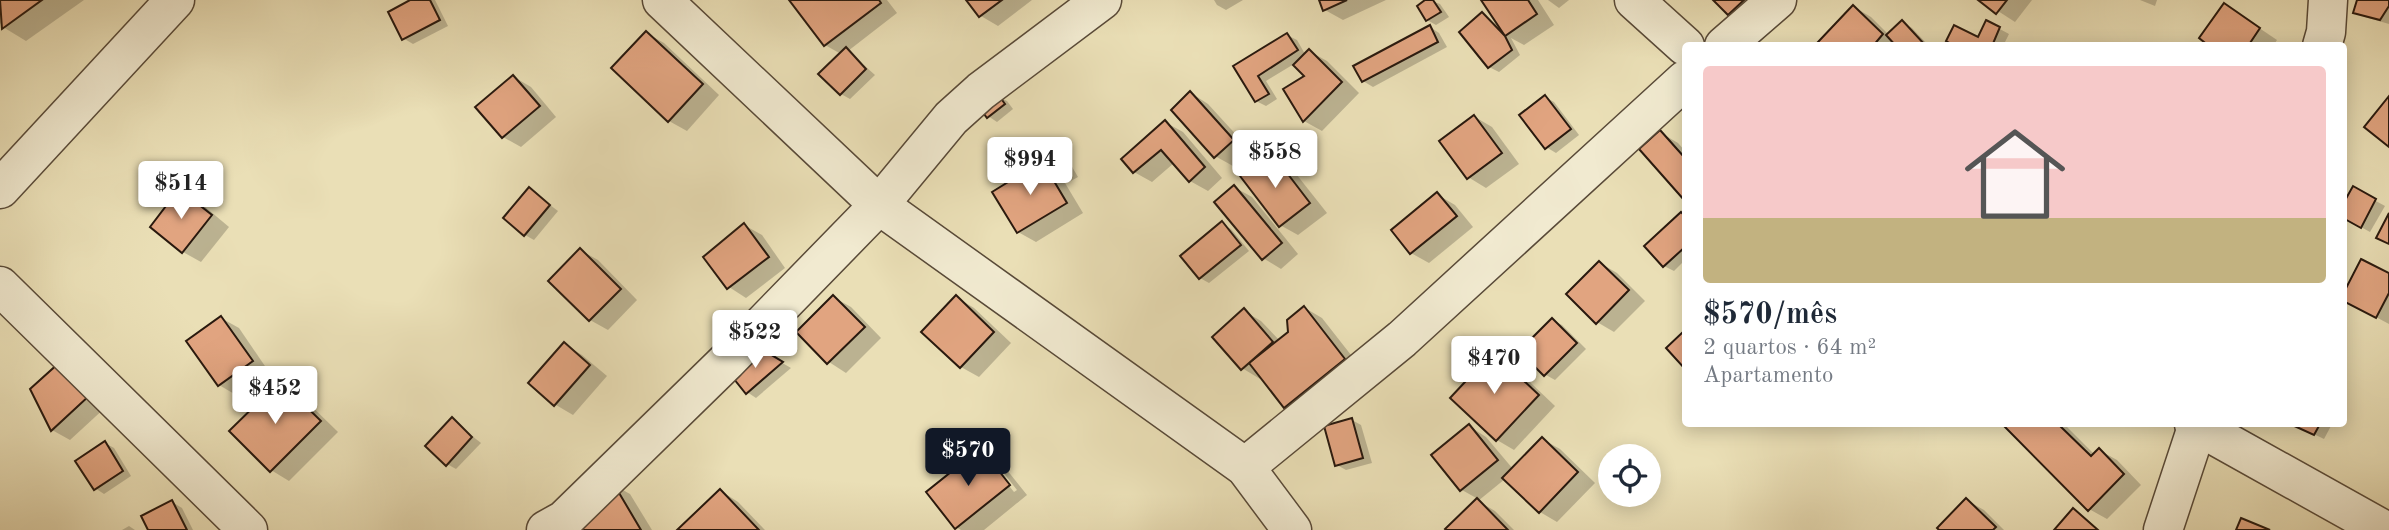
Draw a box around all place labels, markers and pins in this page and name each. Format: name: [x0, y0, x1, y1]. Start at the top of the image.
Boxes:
pin: $558: [1234, 130, 1316, 190]
pin: $994: [989, 138, 1071, 197]
pin: $514: [140, 162, 222, 221]
pin: $522: [714, 310, 796, 370]
pin: $470: [1453, 336, 1535, 396]
pin: $452: [234, 366, 316, 426]
pin: $570: [927, 428, 1009, 488]

